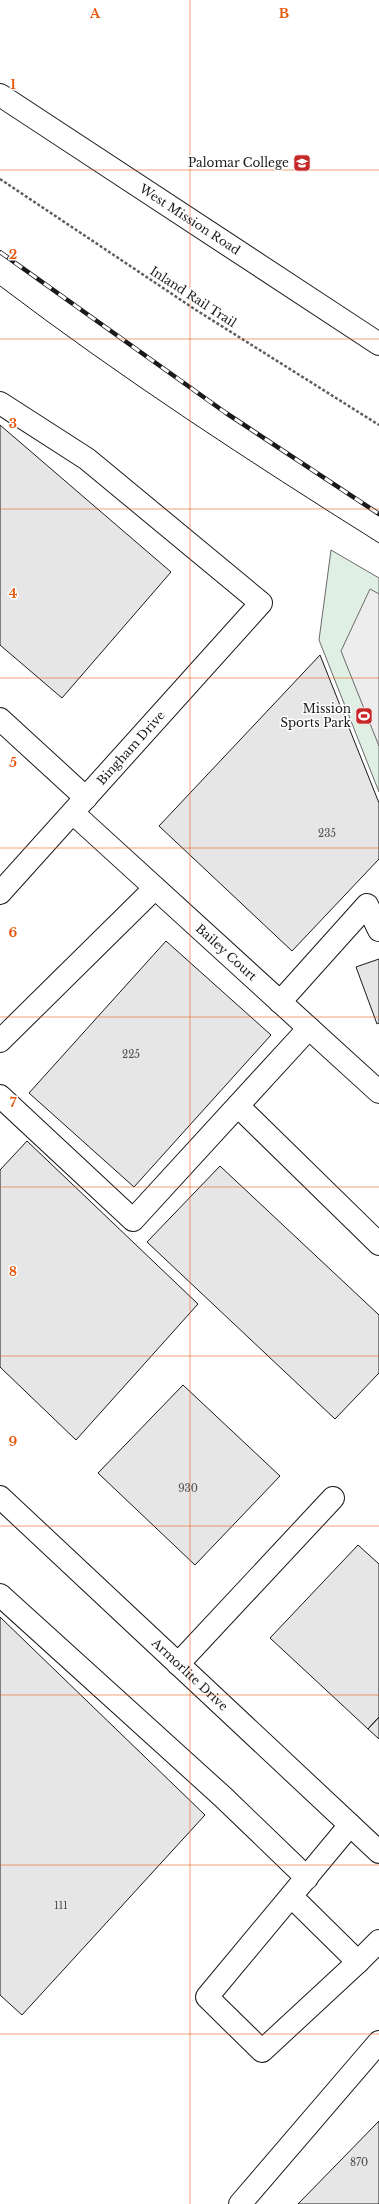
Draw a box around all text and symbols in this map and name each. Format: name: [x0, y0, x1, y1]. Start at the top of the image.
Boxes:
text: A: [89, 5, 101, 22]
text: B: [279, 5, 289, 22]
text: 1: [10, 76, 16, 93]
school or university icon: Palomar College: [292, 153, 312, 173]
place label: Palomar College: [188, 155, 289, 170]
street label: West Mission Road: [136, 180, 243, 258]
text: 2: [9, 246, 17, 263]
street label: Inland Rail Trail: [147, 263, 239, 330]
text: 3: [9, 415, 17, 432]
text: 4: [9, 585, 18, 602]
place label: Mission Sports Park: [280, 701, 352, 730]
sports icon: Mission Sports Park: [354, 706, 374, 726]
street label: Bingham Drive: [94, 708, 168, 788]
text: 5: [9, 754, 17, 771]
house number: 235: [318, 827, 336, 840]
street label: Bailey Court: [193, 921, 260, 984]
text: 6: [9, 924, 18, 941]
house number: 225: [122, 1048, 140, 1061]
text: 7: [10, 1094, 17, 1111]
text: 8: [9, 1263, 17, 1280]
text: 9: [9, 1433, 18, 1450]
house number: 930: [178, 1482, 198, 1495]
street label: Armorlite Drive: [148, 1634, 231, 1714]
house number: 111: [54, 1899, 68, 1912]
house number: 870: [350, 2156, 368, 2169]

